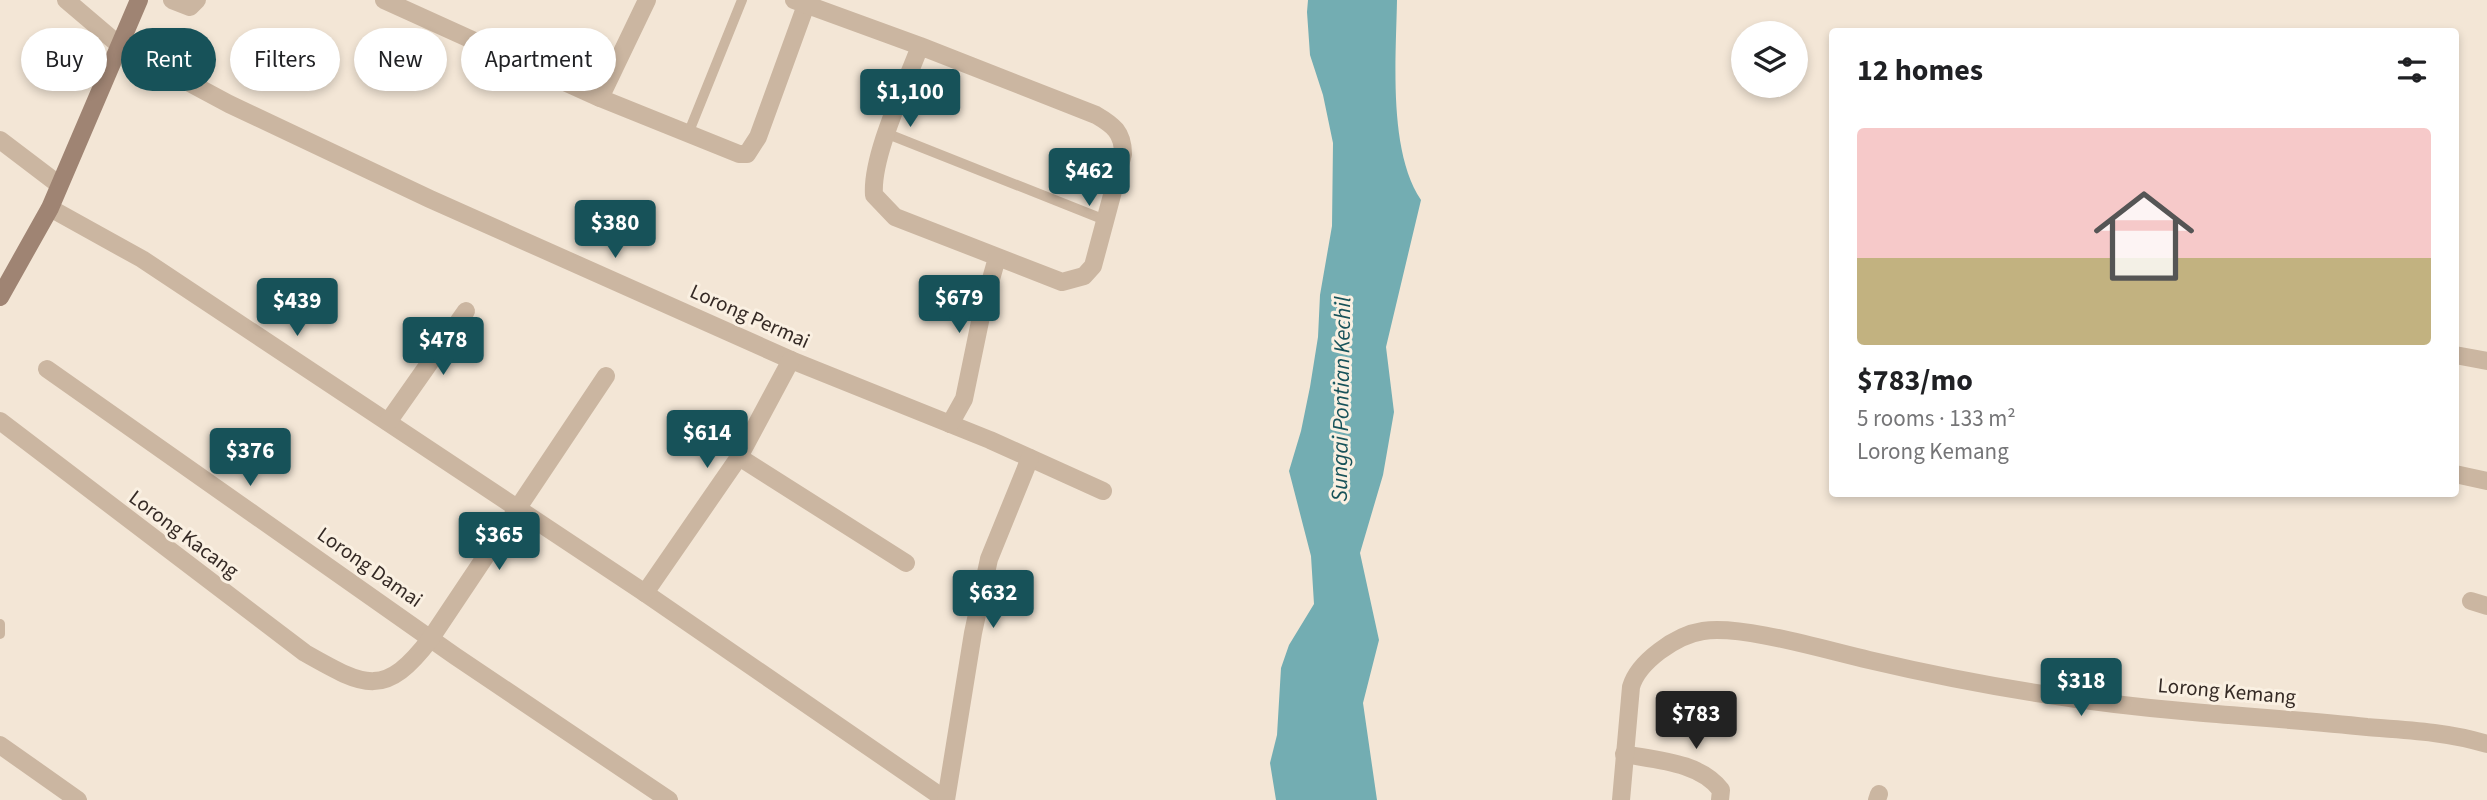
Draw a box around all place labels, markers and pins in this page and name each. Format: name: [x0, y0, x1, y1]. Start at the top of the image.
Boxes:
pin: $1,100: [853, 69, 967, 129]
pin: $462: [1048, 148, 1130, 208]
pin: $380: [574, 201, 656, 260]
pin: $679: [918, 276, 1000, 335]
pin: $439: [256, 278, 338, 338]
pin: $478: [402, 318, 484, 377]
pin: $614: [666, 410, 748, 470]
pin: $376: [209, 428, 291, 488]
pin: $365: [458, 512, 540, 572]
pin: $632: [952, 570, 1034, 630]
pin: $318: [2040, 658, 2122, 718]
pin: $783: [1655, 692, 1737, 751]

